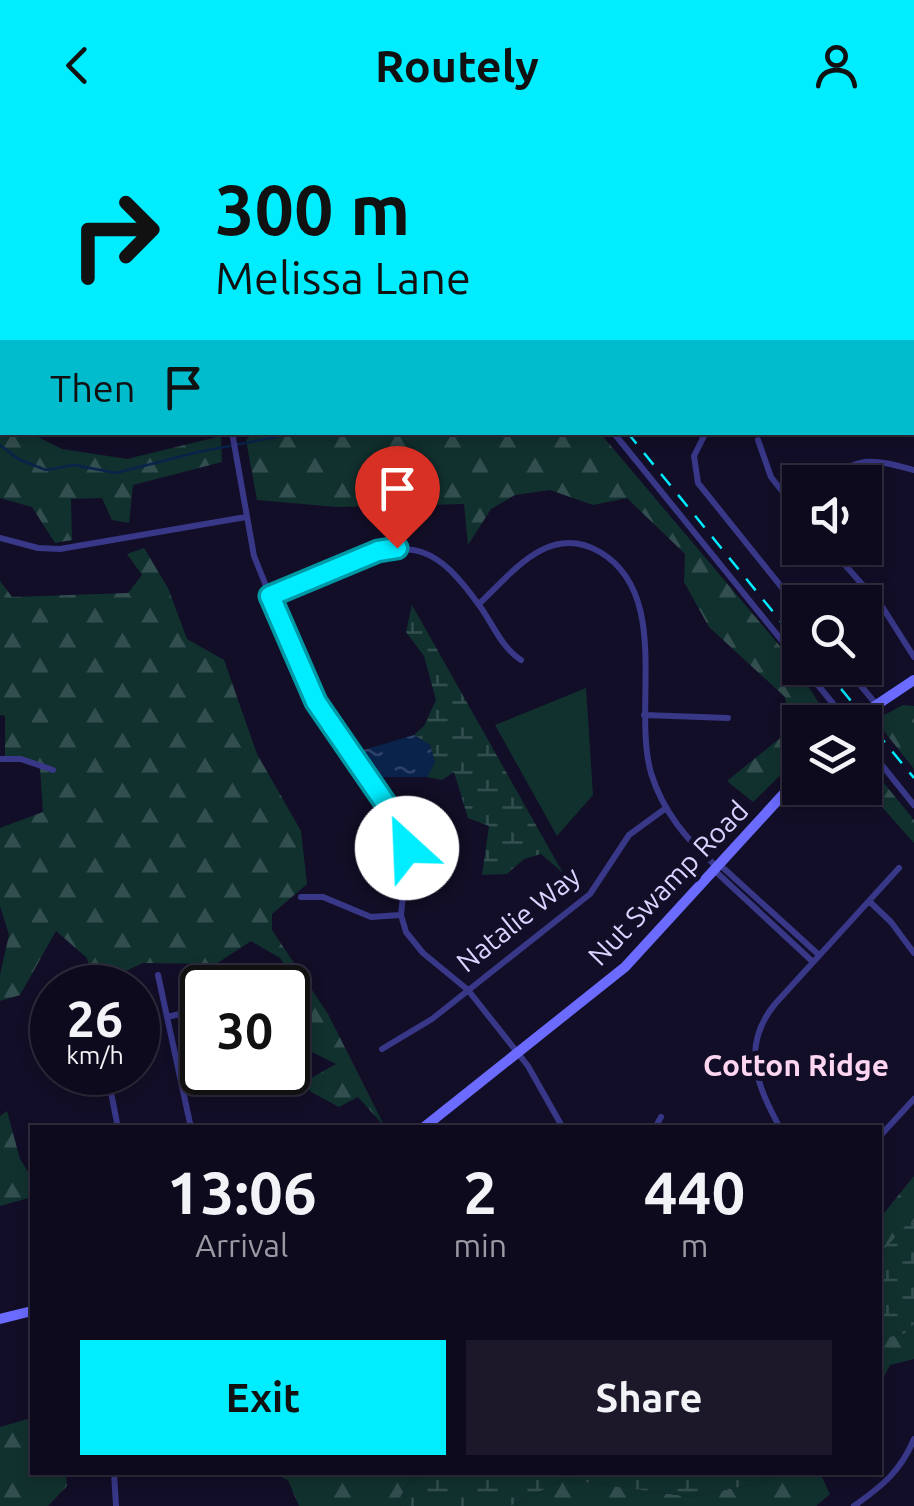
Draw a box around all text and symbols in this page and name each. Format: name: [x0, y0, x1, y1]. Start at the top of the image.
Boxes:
icon: back: [50, 38, 105, 93]
icon: person: [809, 38, 864, 93]
text: Routely: [375, 40, 539, 91]
icon: right: [50, 170, 180, 300]
text: 300 m: [215, 170, 410, 248]
text: Melissa Lane: [215, 252, 471, 303]
icon: arrive: [156, 360, 211, 415]
text: Then: [50, 367, 136, 409]
pin: [355, 446, 440, 549]
icon: arrive: [370, 461, 425, 516]
map controls: [782, 465, 882, 805]
button: sound: [782, 465, 882, 565]
button: search: [782, 585, 882, 685]
button: layers: [782, 705, 882, 805]
street label: Nut Swamp Road: [582, 794, 754, 971]
position arrow: [355, 796, 459, 900]
street label: Natalie Way: [450, 860, 585, 978]
speed limit sign: 30: [180, 965, 310, 1095]
text: 26: [67, 990, 123, 1046]
text: km/h: [66, 1041, 124, 1069]
district label: Cotton Ridge: [703, 1048, 889, 1082]
text: 13:06: [167, 1158, 317, 1225]
text: 2: [463, 1158, 497, 1225]
text: 440: [644, 1158, 745, 1225]
text: Arrival: [195, 1227, 288, 1263]
text: min: [453, 1227, 507, 1263]
text: m: [681, 1227, 708, 1263]
button: Exit: [80, 1340, 446, 1455]
button: Share: [466, 1340, 832, 1455]

